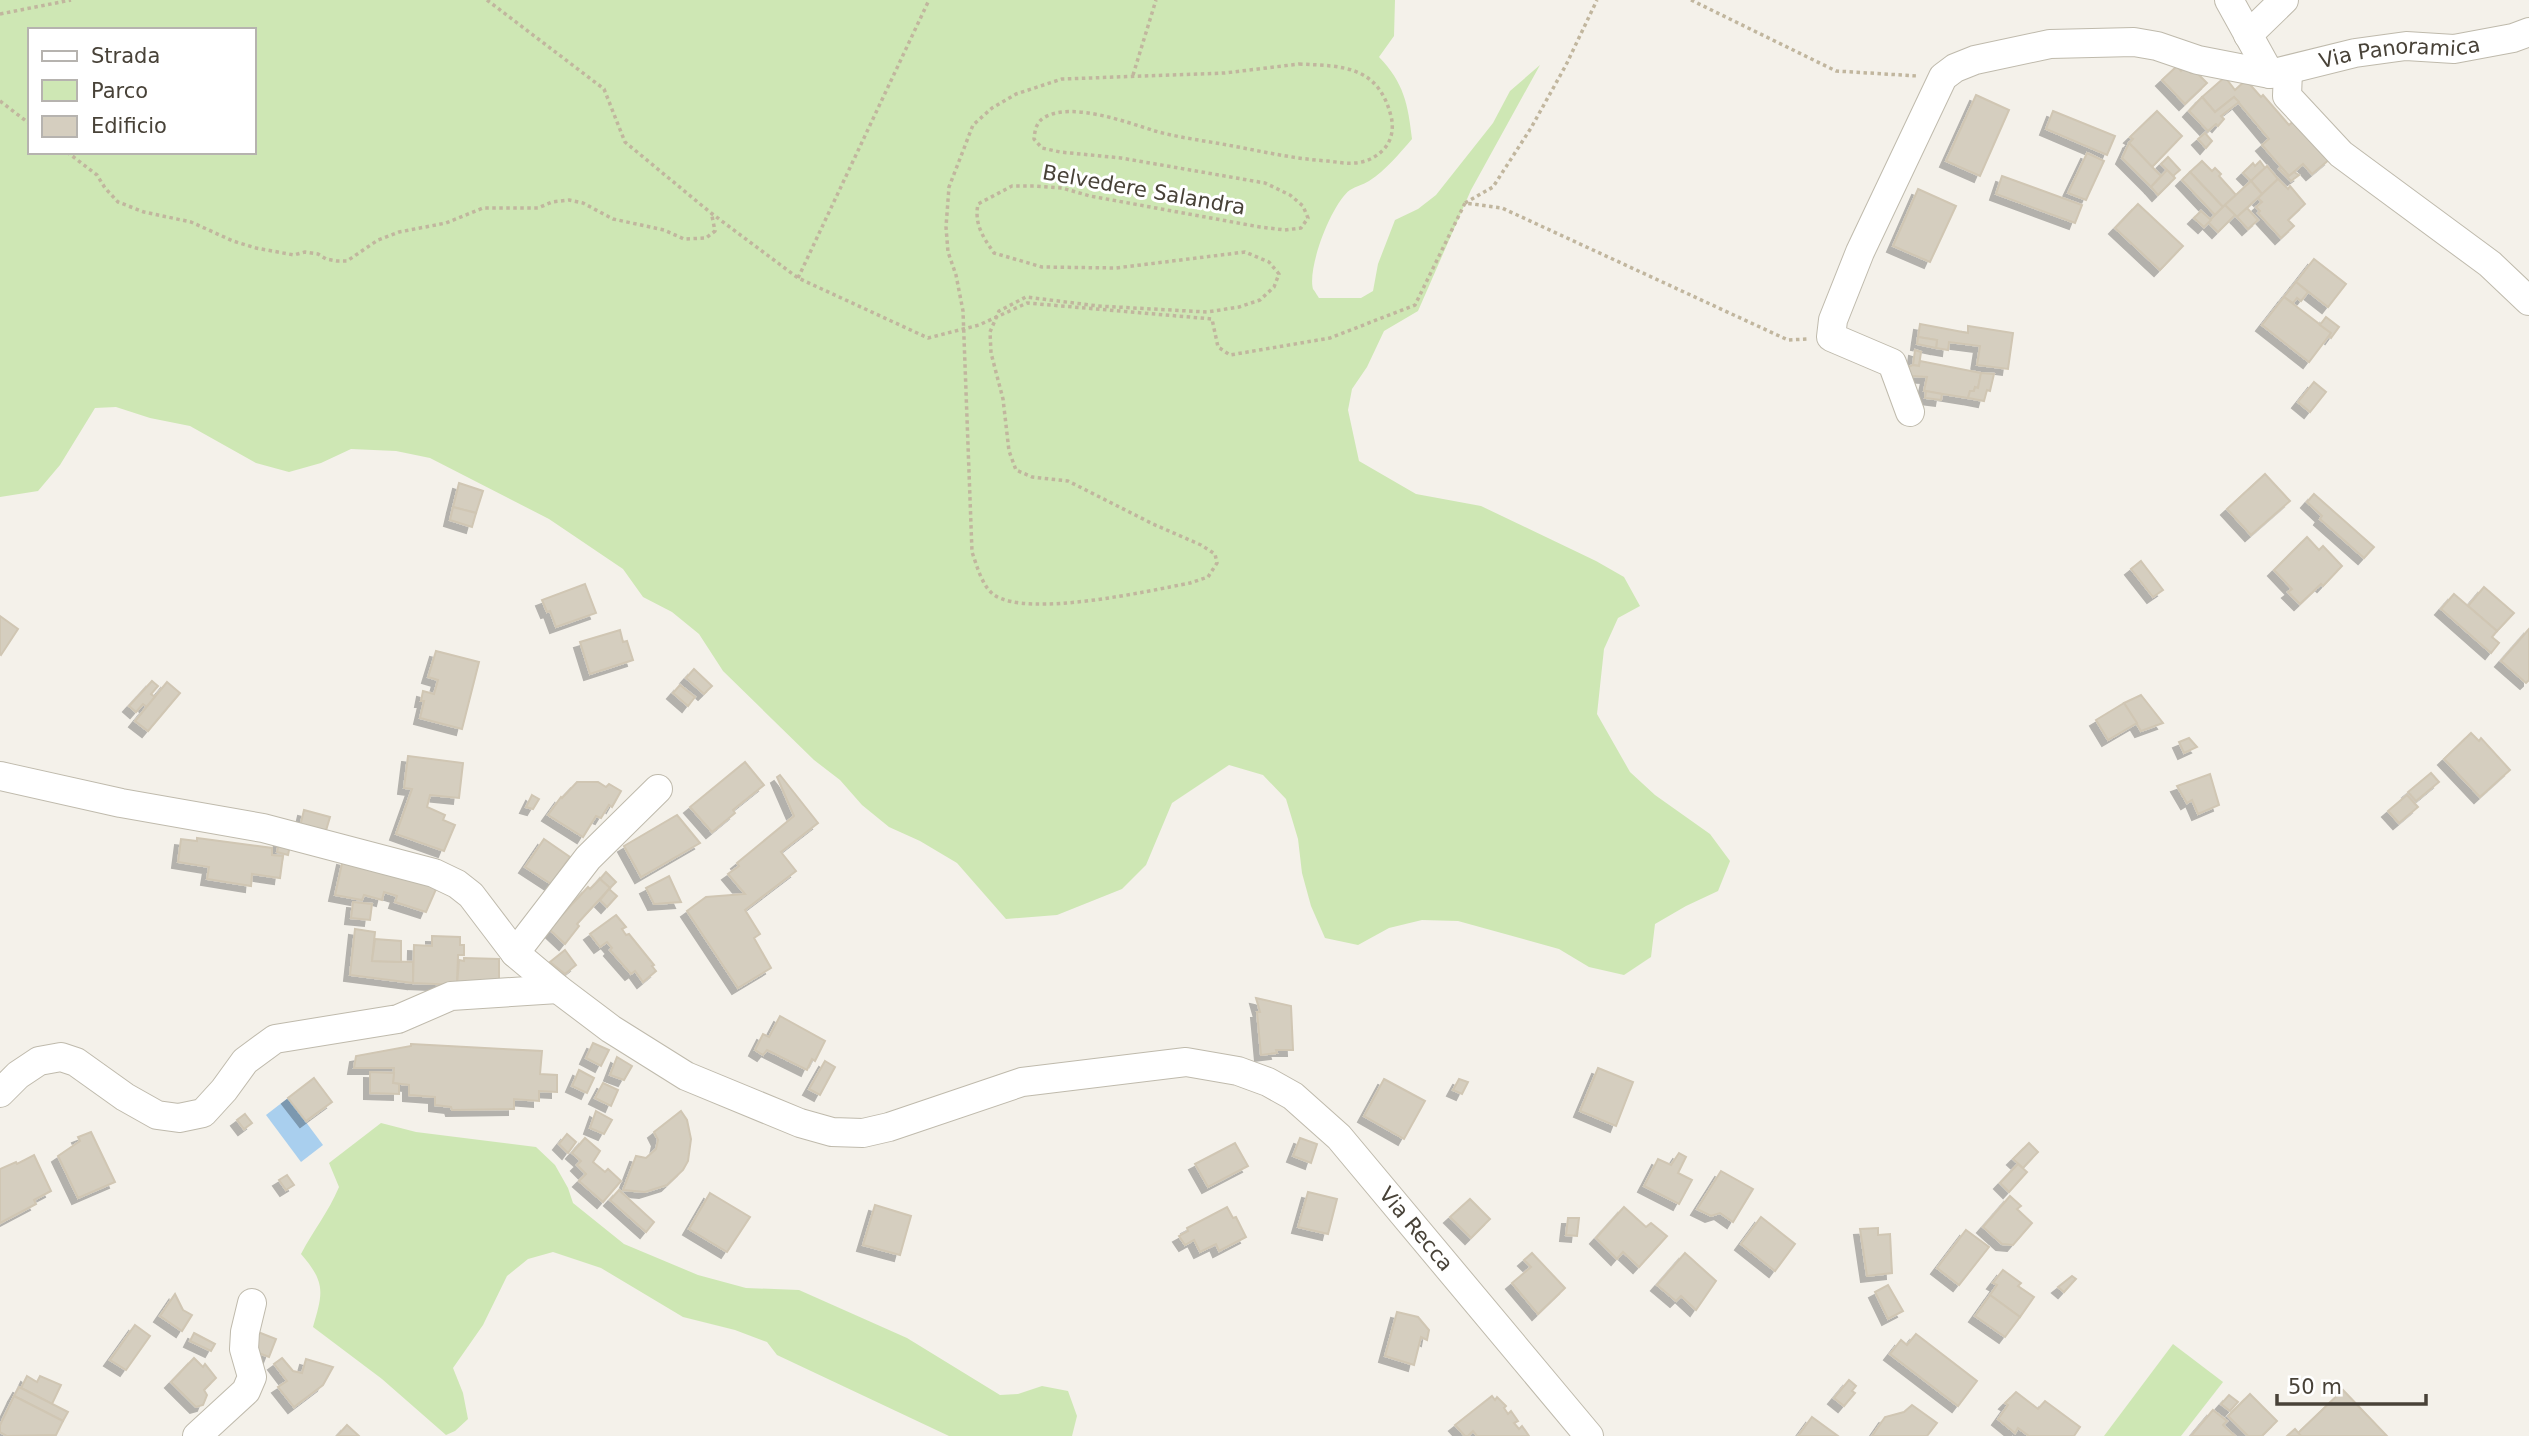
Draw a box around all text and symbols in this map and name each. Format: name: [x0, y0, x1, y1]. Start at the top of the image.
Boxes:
legend: [28, 28, 256, 154]
street label: Via Panoramica: [2317, 32, 2482, 73]
text: Strada: [91, 44, 160, 68]
text: Parco: [91, 79, 148, 103]
text: Edificio: [91, 114, 167, 138]
street label: Belvedere Salandra: [1041, 160, 1247, 220]
street label: Via Recca: [1374, 1182, 1458, 1276]
scale bar: [2277, 1362, 2426, 1406]
text: 50 m: [2288, 1375, 2342, 1399]

